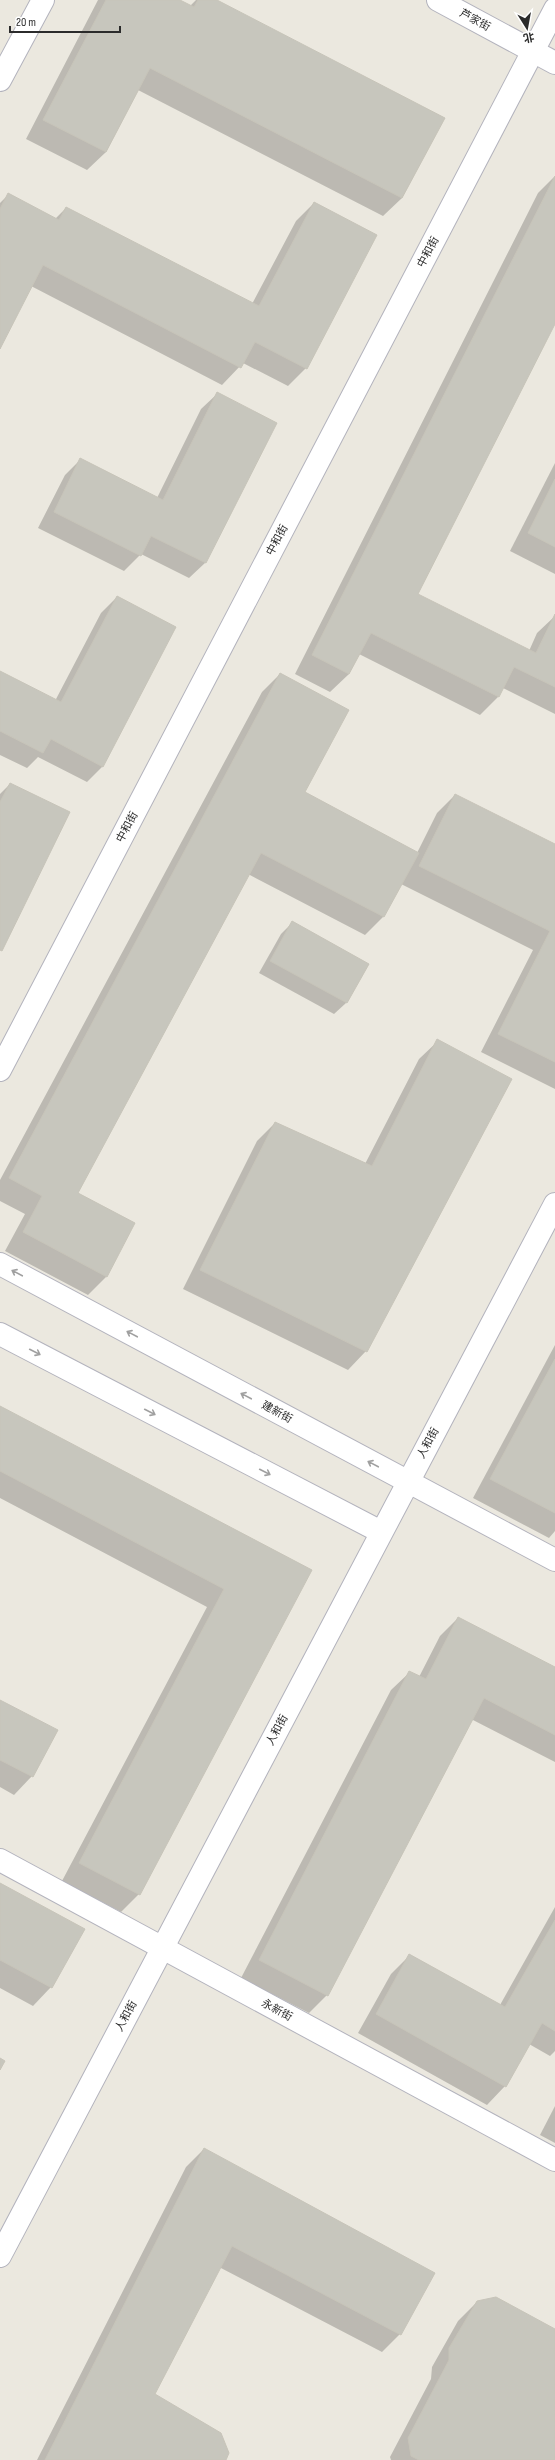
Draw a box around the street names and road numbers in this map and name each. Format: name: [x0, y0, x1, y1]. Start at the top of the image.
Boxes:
street label: 芦家街: [457, 7, 493, 33]
street label: 中和街: [415, 234, 441, 270]
street label: 中和街: [264, 522, 290, 558]
street label: 中和街: [114, 809, 140, 845]
street label: 建新街: [259, 1399, 295, 1425]
street label: 人和街: [415, 1425, 441, 1461]
street label: 人和街: [264, 1712, 290, 1748]
street label: 永新街: [259, 1997, 295, 2023]
street label: 人和街: [113, 1998, 139, 2034]

